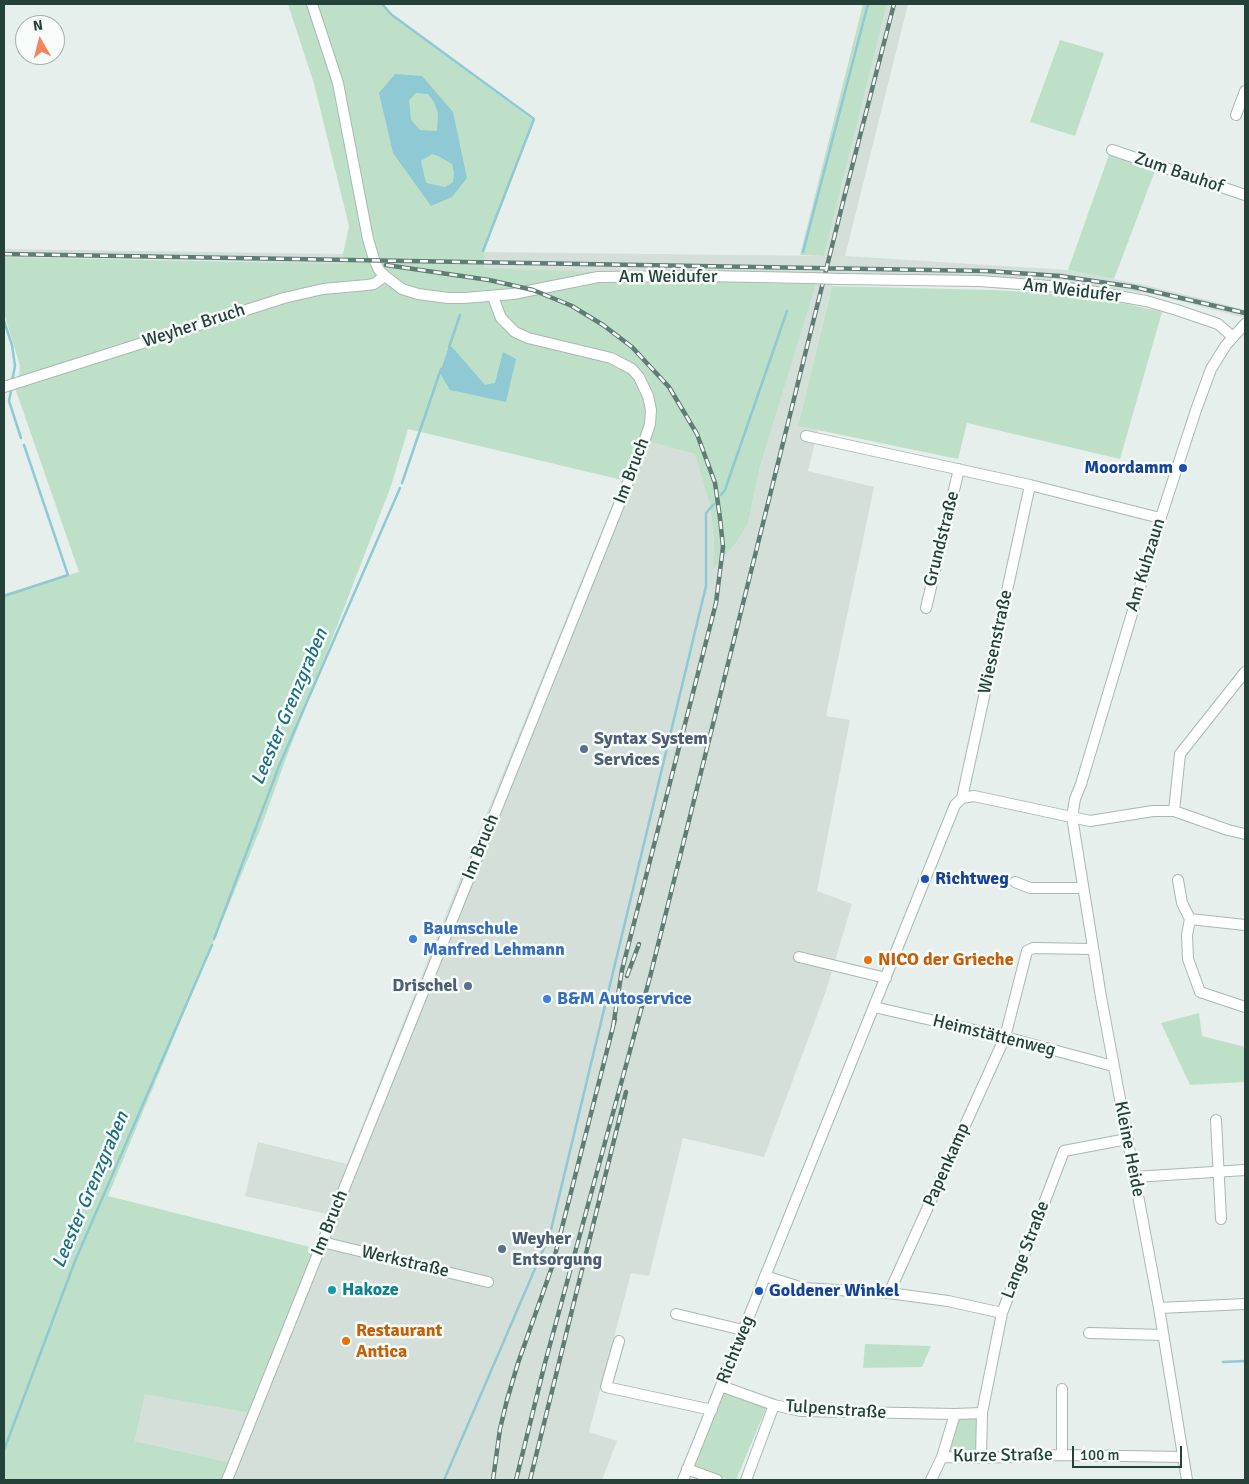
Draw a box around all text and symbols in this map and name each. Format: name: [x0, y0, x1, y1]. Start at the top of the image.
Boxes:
north arrow: [15, 15, 65, 65]
text: N: [32, 17, 44, 35]
street label: Zum Bauhof: [1132, 148, 1226, 198]
street label: Am Weidufer: [619, 266, 717, 288]
street label: Am Weidufer: [1022, 274, 1122, 308]
street label: Weyher Bruch: [140, 299, 248, 353]
street label: Im Bruch: [610, 435, 654, 507]
place label: Moordamm: [1084, 457, 1173, 479]
marker: Moordamm: [1177, 462, 1189, 474]
street label: Grundstraße: [920, 489, 964, 589]
street label: Am Kuhzaun: [1122, 516, 1170, 614]
street label: Wiesenstraße: [974, 588, 1018, 696]
water label: Leester Grenzgraben: [247, 625, 333, 789]
place label: Syntax System Services: [594, 728, 708, 771]
marker: Syntax System Services: [578, 743, 590, 755]
street label: Im Bruch: [458, 811, 504, 883]
place label: Richtweg: [935, 868, 1009, 890]
marker: Richtweg: [919, 873, 931, 885]
place label: Baumschule Manfred Lehmann: [423, 918, 565, 961]
marker: Baumschule Manfred Lehmann: [407, 933, 419, 945]
place label: NICO der Grieche: [878, 949, 1014, 971]
marker: NICO der Grieche: [862, 954, 874, 966]
place label: Drischel: [392, 975, 458, 997]
marker: Drischel: [462, 980, 474, 992]
place label: B&M Autoservice: [557, 988, 692, 1010]
marker: B&M Autoservice: [541, 993, 553, 1005]
street label: Heimstättenweg: [930, 1010, 1058, 1062]
street label: Kleine Heide: [1109, 1099, 1149, 1199]
water label: Leester Grenzgraben: [48, 1108, 134, 1272]
street label: Papenkamp: [919, 1120, 975, 1210]
street label: Im Bruch: [307, 1187, 353, 1259]
street label: Lange Straße: [997, 1198, 1055, 1302]
place label: Weyher Entsorgung: [512, 1228, 602, 1270]
street label: Werkstraße: [359, 1241, 451, 1283]
marker: Weyher Entsorgung: [496, 1243, 508, 1255]
place label: Hakoze: [342, 1279, 399, 1301]
place label: Goldener Winkel: [769, 1280, 899, 1302]
marker: Hakoze: [326, 1284, 338, 1296]
marker: Goldener Winkel: [753, 1285, 765, 1297]
street label: Richtweg: [713, 1313, 759, 1387]
place label: Restaurant Antica: [356, 1320, 442, 1362]
marker: Restaurant Antica: [340, 1335, 352, 1347]
street label: Tulpenstraße: [785, 1396, 887, 1424]
scale bar: [1074, 1436, 1184, 1468]
street label: Kurze Straße: [953, 1444, 1053, 1468]
text: 100 m: [1080, 1446, 1120, 1464]

